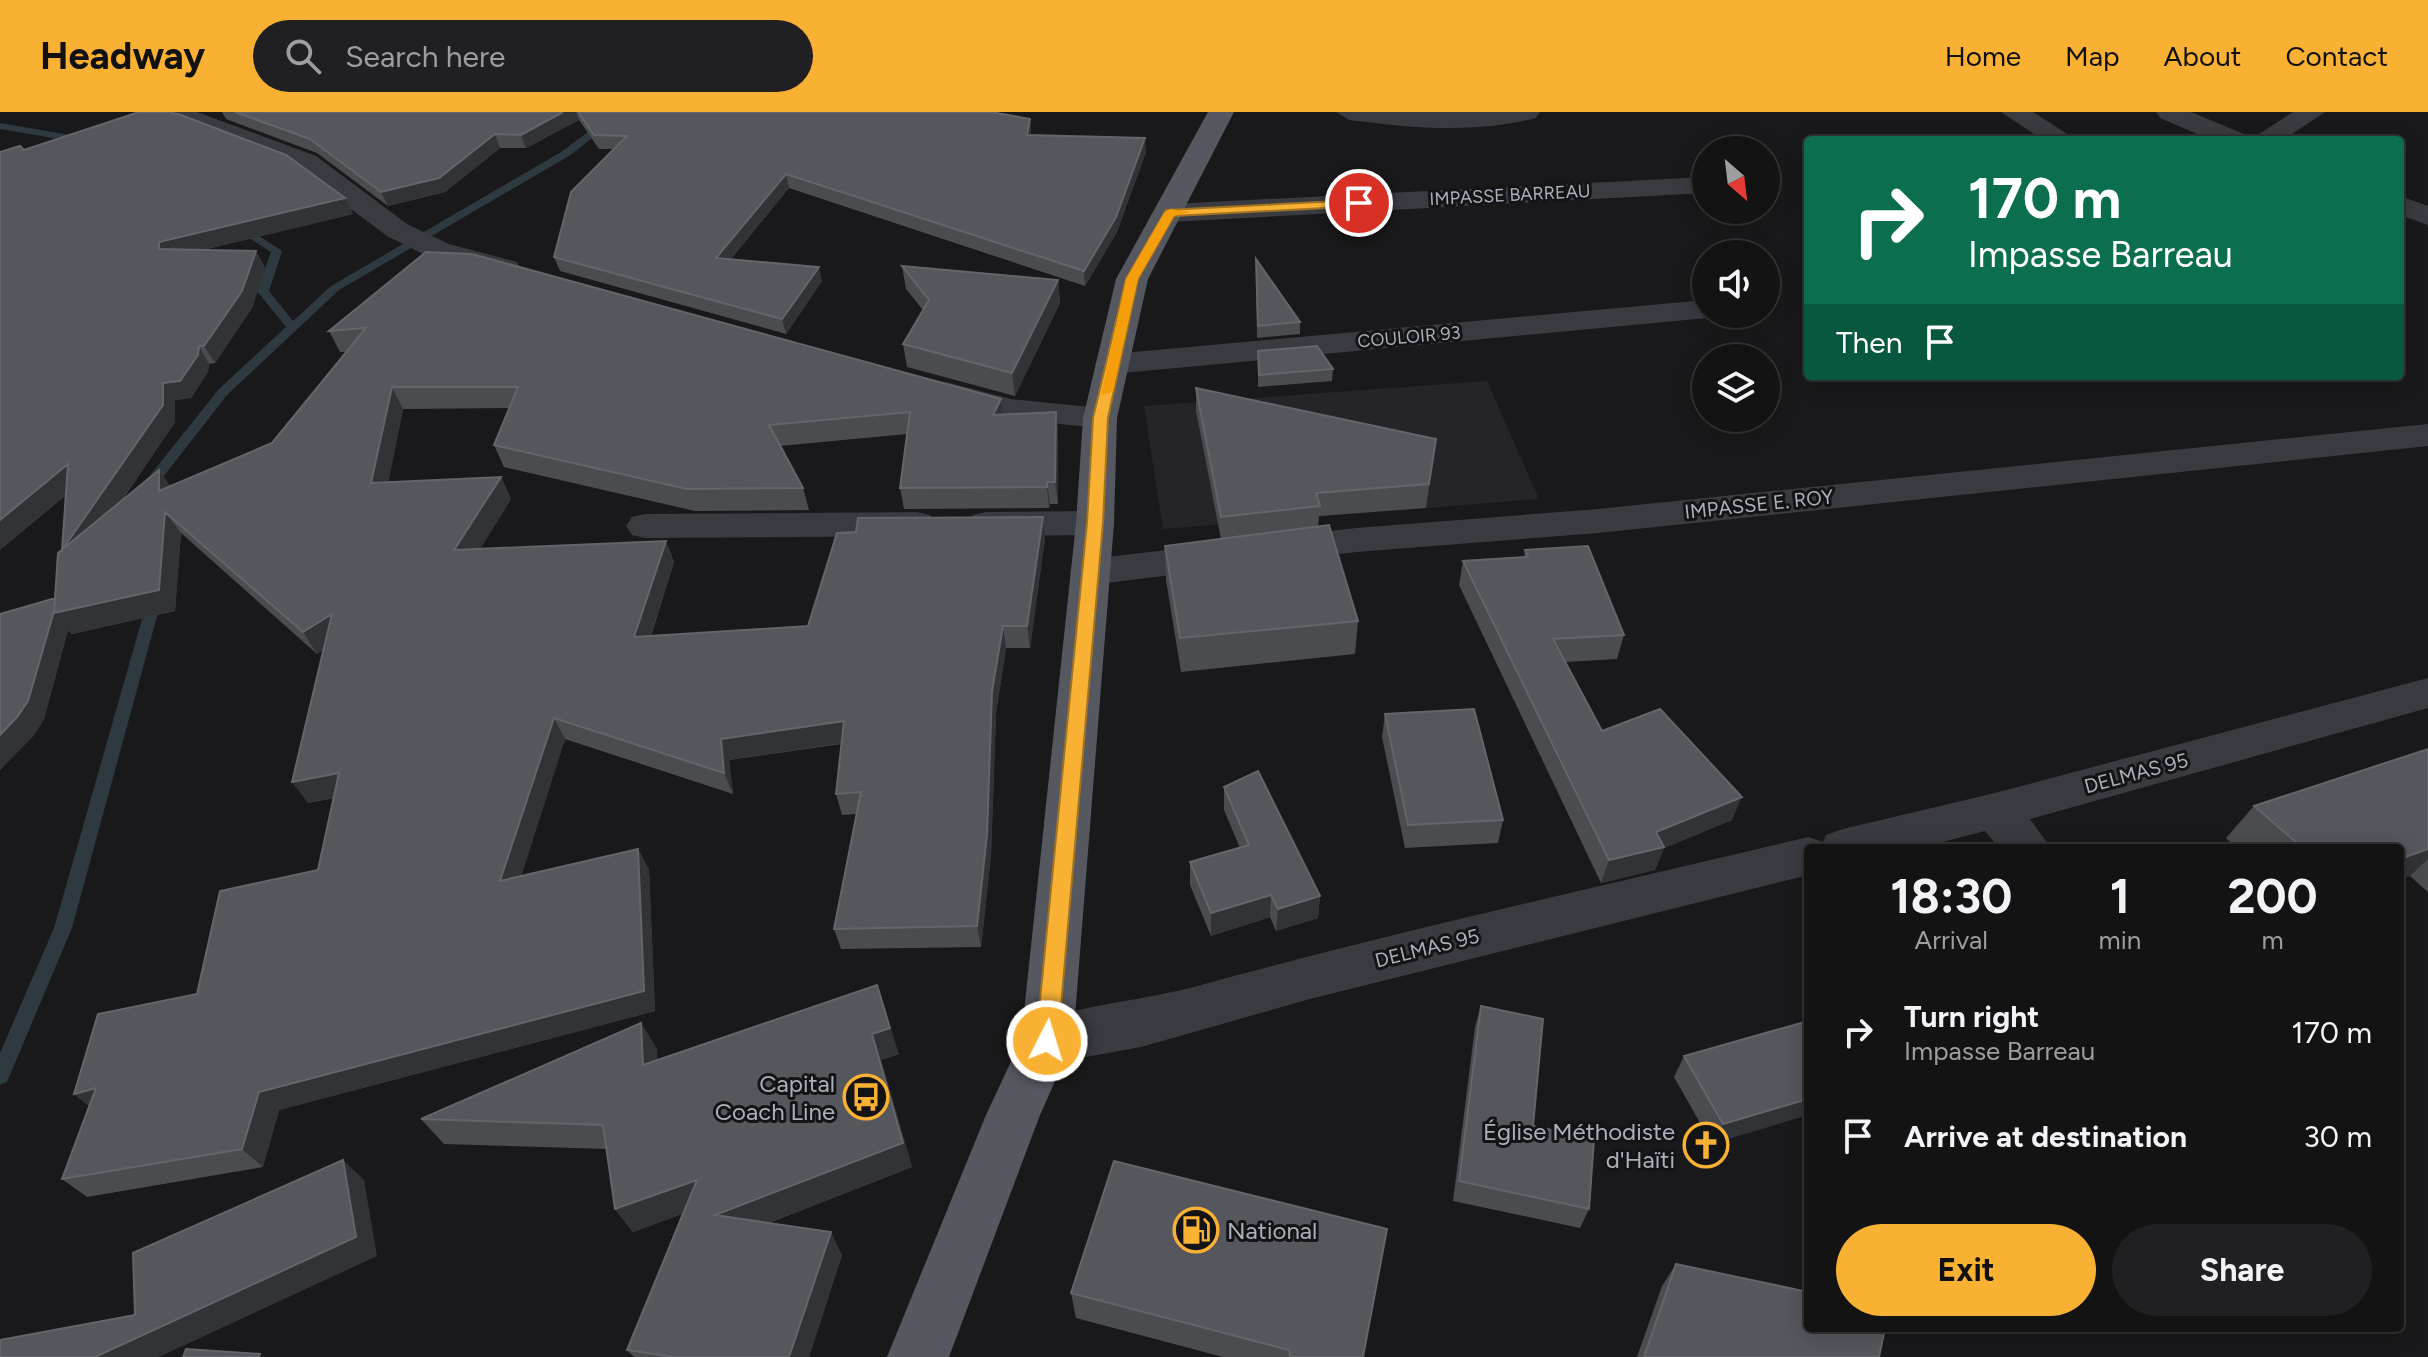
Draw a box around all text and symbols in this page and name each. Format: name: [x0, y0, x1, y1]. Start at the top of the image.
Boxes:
search box: [253, 20, 813, 92]
text: Headway: [40, 33, 205, 79]
icon: search: [281, 34, 325, 78]
text: Search here: [345, 38, 505, 75]
text: Home: [1945, 39, 2021, 73]
text: Map: [2065, 39, 2120, 73]
text: About: [2164, 39, 2241, 73]
text: Contact: [2285, 39, 2388, 73]
north arrow: [1692, 136, 1780, 224]
map controls: [1692, 136, 1780, 432]
text: 170 m: [1968, 165, 2121, 232]
icon: right: [1836, 168, 1940, 272]
pin: [1325, 169, 1393, 237]
street label: IMPASSE BARREAU: [1429, 180, 1591, 210]
icon: arrive: [1337, 181, 1381, 225]
text: Impasse Barreau: [1968, 233, 2233, 276]
button: sound: [1692, 240, 1780, 328]
icon: arrive: [1918, 320, 1962, 364]
street label: COULOIR 93: [1357, 322, 1461, 352]
text: Then: [1836, 324, 1902, 361]
button: layers: [1692, 344, 1780, 432]
street label: IMPASSE E. ROY: [1683, 484, 1835, 524]
street label: DELMAS 95: [2081, 748, 2191, 798]
text: 18:30: [1890, 867, 2012, 925]
text: 1: [2110, 867, 2130, 925]
text: 200: [2228, 867, 2318, 925]
street label: DELMAS 95: [1372, 923, 1482, 973]
text: Arrival: [1915, 924, 1988, 956]
text: min: [2099, 924, 2141, 956]
text: m: [2262, 924, 2284, 956]
text: Turn right: [1904, 998, 2039, 1035]
position arrow: [1005, 999, 1089, 1083]
icon: right: [1836, 1010, 1880, 1054]
text: 170 m: [2291, 1014, 2372, 1051]
text: Impasse Barreau: [1904, 1035, 2095, 1067]
place label: Capital Coach Line: [715, 1069, 835, 1126]
bus stop icon: Capital Coach Line: [842, 1073, 890, 1121]
icon: arrive: [1836, 1114, 1880, 1158]
place label: Église Méthodiste d'Haïti: [1483, 1117, 1675, 1174]
text: Arrive at destination: [1904, 1118, 2187, 1155]
text: 30 m: [2304, 1118, 2372, 1155]
church icon: Église Méthodiste d'Haïti: [1682, 1121, 1730, 1169]
fuel station icon: National: [1172, 1206, 1220, 1254]
place label: National: [1227, 1216, 1317, 1245]
button: Exit: [1836, 1224, 2096, 1316]
button: Share: [2112, 1224, 2372, 1316]

